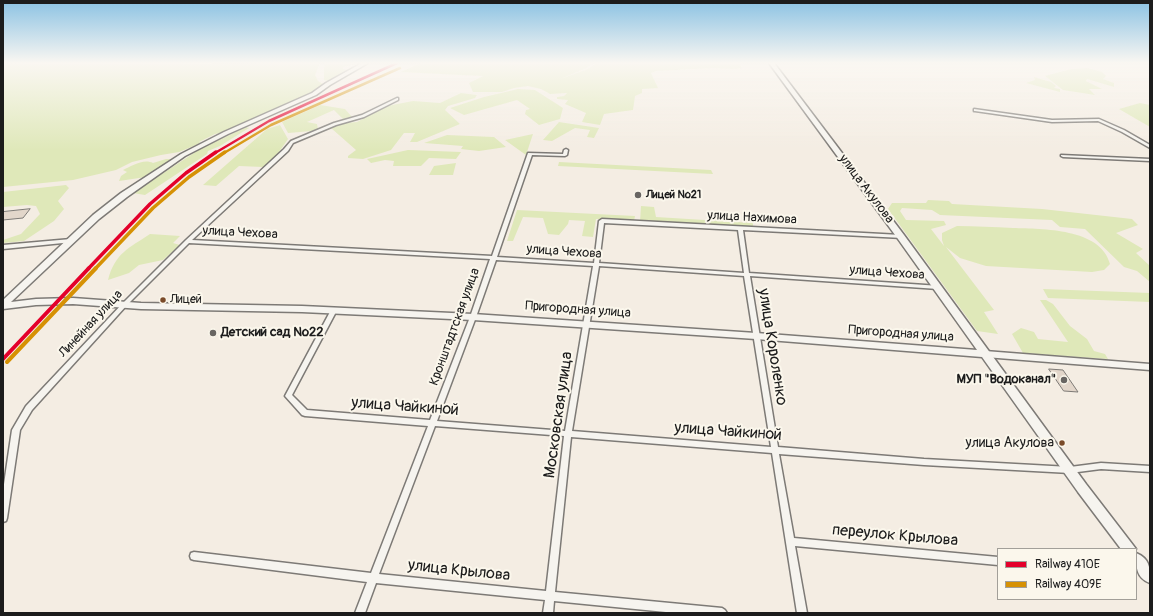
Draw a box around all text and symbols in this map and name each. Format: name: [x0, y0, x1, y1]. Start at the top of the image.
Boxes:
street label: улица Акулова: [835, 152, 897, 226]
place label: Лицей №21: [646, 188, 701, 202]
marker: Лицей №21: [633, 190, 643, 200]
street label: улица Нахимова: [707, 208, 797, 228]
street label: улица Чехова: [202, 223, 278, 243]
street label: улица Чехова: [526, 242, 602, 262]
street label: улица Чехова: [849, 263, 925, 283]
street label: Кронштадтская улица: [426, 266, 484, 388]
street label: Линейная улица: [56, 287, 126, 361]
street label: улица Короленко: [753, 287, 791, 407]
place label: Лицей: [170, 293, 202, 307]
marker: Лицей: [158, 295, 168, 305]
street label: Пригородная улица: [525, 299, 631, 321]
street label: Пригородная улица: [848, 323, 954, 345]
place label: Детский сад №22: [221, 325, 323, 341]
marker: Детский сад №22: [208, 328, 218, 338]
street label: Московская улица: [541, 350, 577, 480]
place label: МУП "Водоканал": [956, 372, 1056, 388]
marker: МУП "Водоканал": [1059, 375, 1069, 385]
street label: улица Чайкиной: [351, 394, 459, 420]
street label: улица Чайкиной: [674, 419, 782, 445]
place label: улица Акулова: [966, 435, 1054, 451]
marker: улица Акулова: [1057, 438, 1067, 448]
street label: переулок Крылова: [831, 521, 959, 551]
legend: [997, 548, 1137, 600]
street label: улица Крылова: [407, 556, 511, 586]
text: Railway 410E: [1035, 557, 1100, 572]
text: Railway 409E: [1035, 577, 1102, 592]

